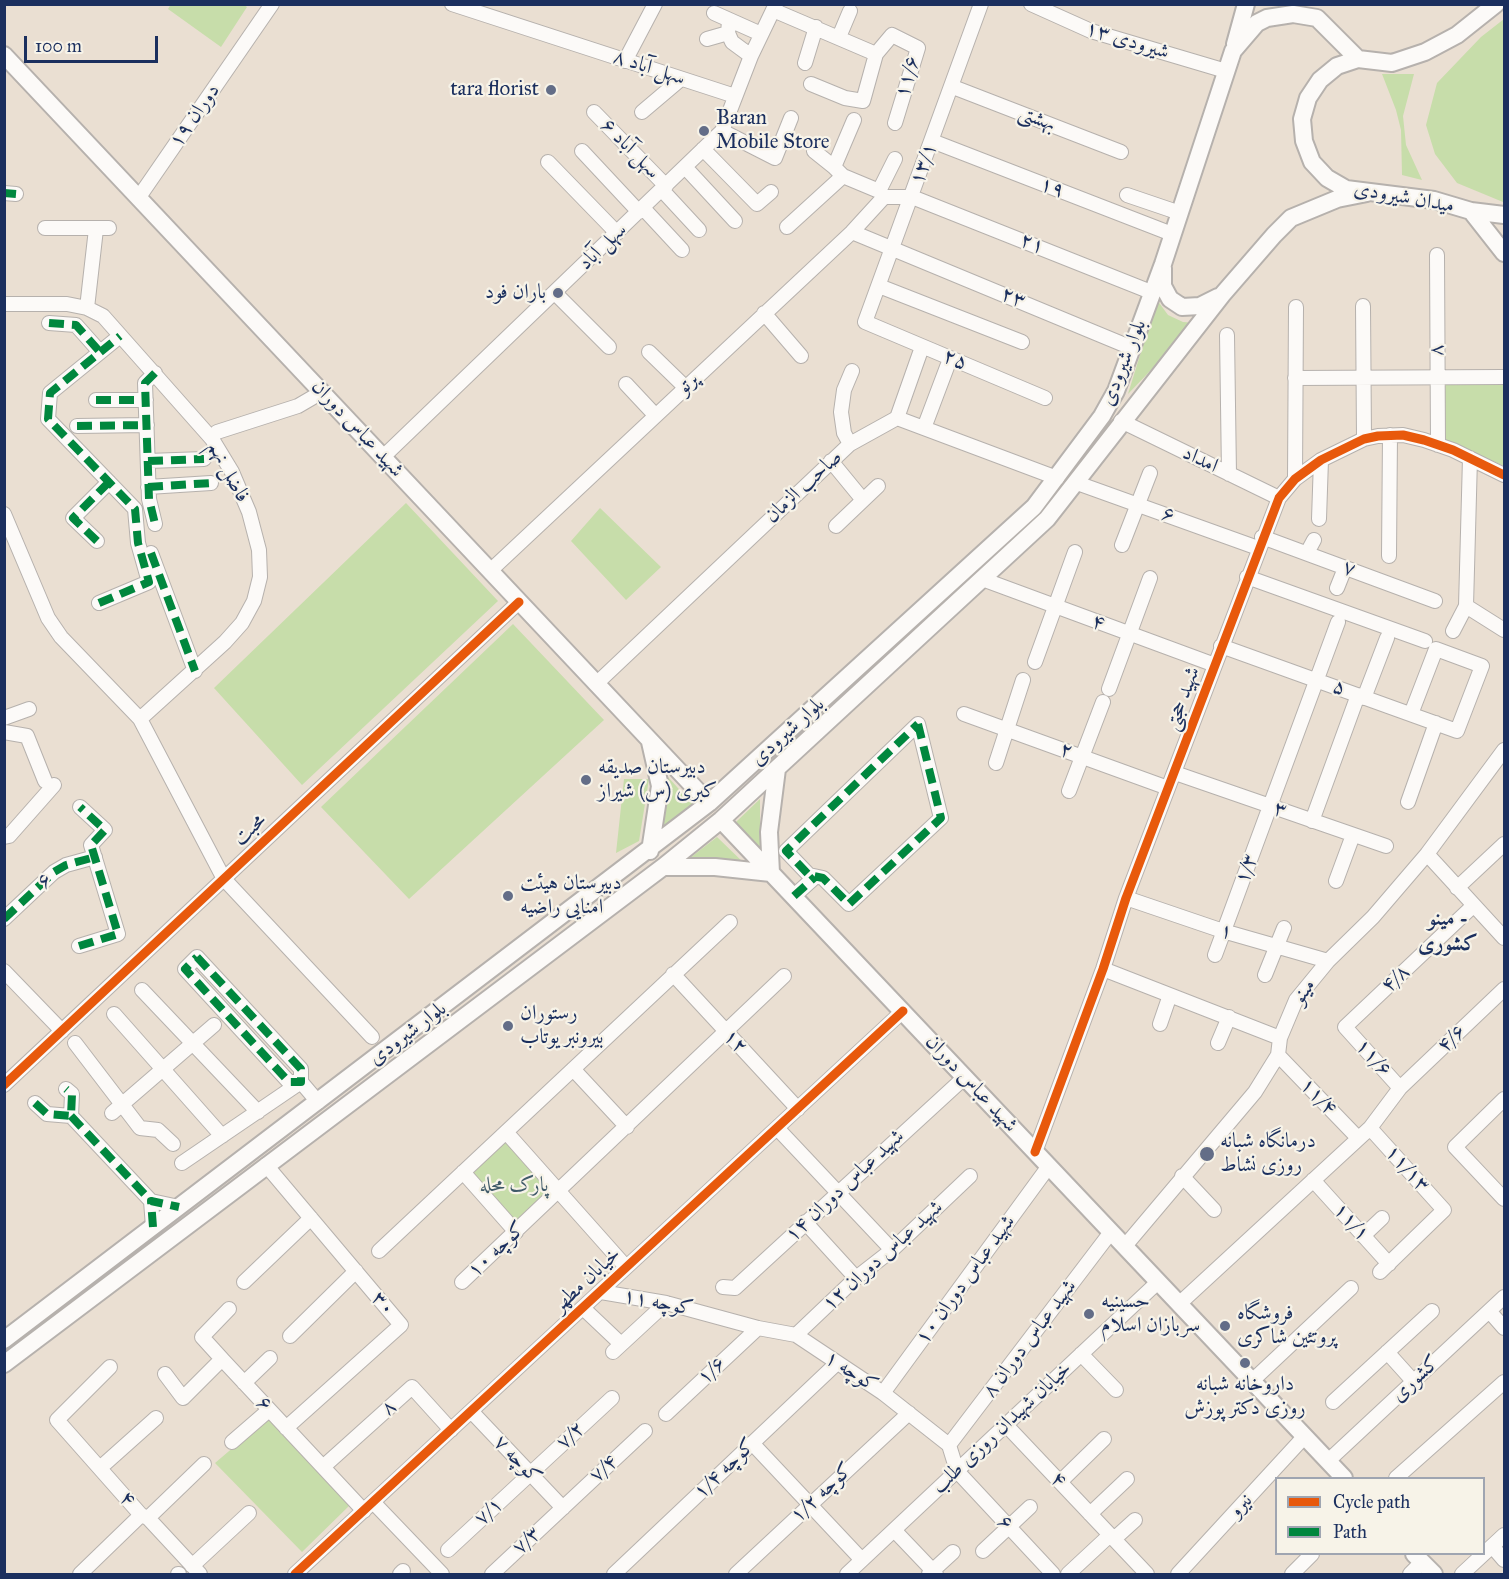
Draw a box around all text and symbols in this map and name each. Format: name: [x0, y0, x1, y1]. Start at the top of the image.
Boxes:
street label: شیرودی ۱۳: [1082, 16, 1172, 66]
scale bar: [27, 24, 160, 62]
text: 100 m: [35, 35, 82, 57]
street label: سهل آباد ۸: [610, 44, 688, 92]
street label: ۱۱/۶: [890, 53, 926, 101]
place label: tara florist: [450, 77, 539, 103]
street label: دوران ۱۹: [164, 79, 226, 153]
marker: tara florist: [544, 83, 558, 97]
street label: بهشتی: [1015, 100, 1059, 138]
place label: Baran Mobile Store: [716, 106, 830, 156]
street label: سهل آباد ۶: [595, 113, 665, 185]
marker: Baran Mobile Store: [697, 124, 711, 138]
street label: ۱۳/۱: [905, 140, 943, 188]
street label: ۱۹: [1036, 172, 1068, 204]
street label: میدان شیرودی: [1352, 177, 1456, 219]
street label: سهل آباد: [573, 218, 633, 276]
street label: ۲۱: [1016, 228, 1048, 260]
place label: باران فود: [485, 280, 546, 306]
street label: ۲۳: [997, 282, 1029, 314]
marker: باران فود: [551, 286, 565, 300]
street label: بلوار شیرودی: [1095, 316, 1153, 410]
street label: ۲۵: [939, 344, 971, 376]
street label: ۸: [1424, 344, 1450, 356]
street label: پرتو: [672, 368, 704, 400]
street label: شهید عباس دوران: [305, 375, 409, 483]
street label: فاضل نهم: [201, 437, 255, 507]
street label: امداد: [1178, 441, 1222, 479]
street label: صاحب الزمان: [760, 445, 848, 529]
street label: ۶: [1158, 501, 1178, 529]
street label: ۷: [1339, 555, 1359, 583]
street label: ۴: [1088, 609, 1108, 637]
street label: شهید حجتی: [1160, 663, 1206, 735]
street label: ۵: [1329, 674, 1349, 702]
street label: بلوار شیرودی: [746, 692, 830, 772]
street label: ۲: [1056, 737, 1076, 765]
place label: دبیرستان صدیقه کبری (س) شیراز: [598, 755, 717, 805]
marker: دبیرستان صدیقه کبری (س) شیراز: [579, 773, 593, 787]
street label: ۳: [1270, 796, 1290, 824]
street label: محبت: [228, 808, 272, 852]
street label: ۱/۳: [1230, 850, 1264, 888]
street label: ۶: [32, 867, 58, 895]
place label: دبیرستان هیئت امنایی راضیه: [520, 871, 622, 921]
marker: دبیرستان هیئت امنایی راضیه: [501, 889, 515, 903]
district label: مینو - کشوری: [1418, 907, 1478, 958]
street label: ۱: [1217, 918, 1235, 946]
street label: ۴/۸: [1376, 959, 1416, 999]
street label: مینو: [1286, 974, 1322, 1010]
street label: بلوار شیرودی: [364, 997, 452, 1071]
place label: رستوران بیرونبر یوتاب: [520, 1001, 603, 1051]
marker: رستوران بیرونبر یوتاب: [501, 1019, 515, 1033]
street label: ۴/۶: [1432, 1019, 1472, 1059]
street label: ۱۲: [717, 1024, 753, 1060]
street label: شهید عباس دوران: [919, 1030, 1023, 1138]
street label: ۱۱/۶: [1349, 1034, 1397, 1082]
street label: ۱۱/۴: [1294, 1073, 1342, 1121]
street label: شهید عباس دوران ۱۴: [780, 1124, 910, 1248]
place label: درمانگاه شبانه روزی نشاط: [1220, 1129, 1316, 1179]
street label: ۱۱/۱۳: [1379, 1140, 1435, 1198]
marker: درمانگاه شبانه روزی نشاط: [1198, 1145, 1216, 1163]
park label: پارک محله: [480, 1173, 548, 1199]
street label: شهید عباس دوران ۱۲: [817, 1195, 949, 1317]
street label: ۱۱/۱: [1327, 1198, 1375, 1246]
street label: شهید عباس دوران ۱۰: [911, 1210, 1021, 1350]
street label: کوچه ۱۰: [462, 1217, 532, 1283]
street label: خیابان مطهر: [548, 1242, 626, 1318]
street label: شهید عباس دوران ۸: [977, 1275, 1083, 1403]
street label: کوچه ۱۱: [621, 1284, 695, 1322]
street label: ۳۰: [365, 1286, 401, 1322]
place label: حسینیه سربازان اسلام: [1101, 1289, 1200, 1339]
place label: فروشگاه پروتئین شاکری: [1237, 1301, 1337, 1351]
marker: حسینیه سربازان اسلام: [1082, 1307, 1096, 1321]
marker: فروشگاه پروتئین شاکری: [1218, 1319, 1232, 1333]
street label: کوچه ۱: [820, 1345, 882, 1399]
street label: کشوری: [1386, 1350, 1446, 1408]
street label: ۱/۶: [692, 1351, 732, 1391]
marker: داروخانه شبانه روزی دکتر پوزش: [1238, 1356, 1252, 1370]
street label: خیابان شهیدان روزی طلب: [927, 1357, 1077, 1499]
place label: داروخانه شبانه روزی دکتر پوزش: [1184, 1372, 1306, 1422]
street label: ۶: [251, 1391, 277, 1417]
street label: ۸: [376, 1395, 402, 1421]
street label: ۷/۲: [551, 1416, 591, 1456]
street label: کوچه ۷: [488, 1430, 546, 1490]
street label: کوچه ۱/۴: [689, 1433, 761, 1505]
street label: ۷/۴: [584, 1449, 624, 1489]
street label: کوچه ۱/۲: [785, 1458, 859, 1528]
street label: ۴: [1045, 1467, 1071, 1493]
legend: [1275, 1477, 1485, 1555]
street label: ۴: [113, 1486, 141, 1512]
street label: نیرو: [1224, 1489, 1258, 1523]
text: Cycle path: [1333, 1491, 1410, 1513]
street label: ۷/۱: [469, 1492, 509, 1532]
street label: ۶: [992, 1510, 1018, 1536]
street label: ۷/۳: [507, 1521, 547, 1561]
text: Path: [1333, 1521, 1367, 1543]

